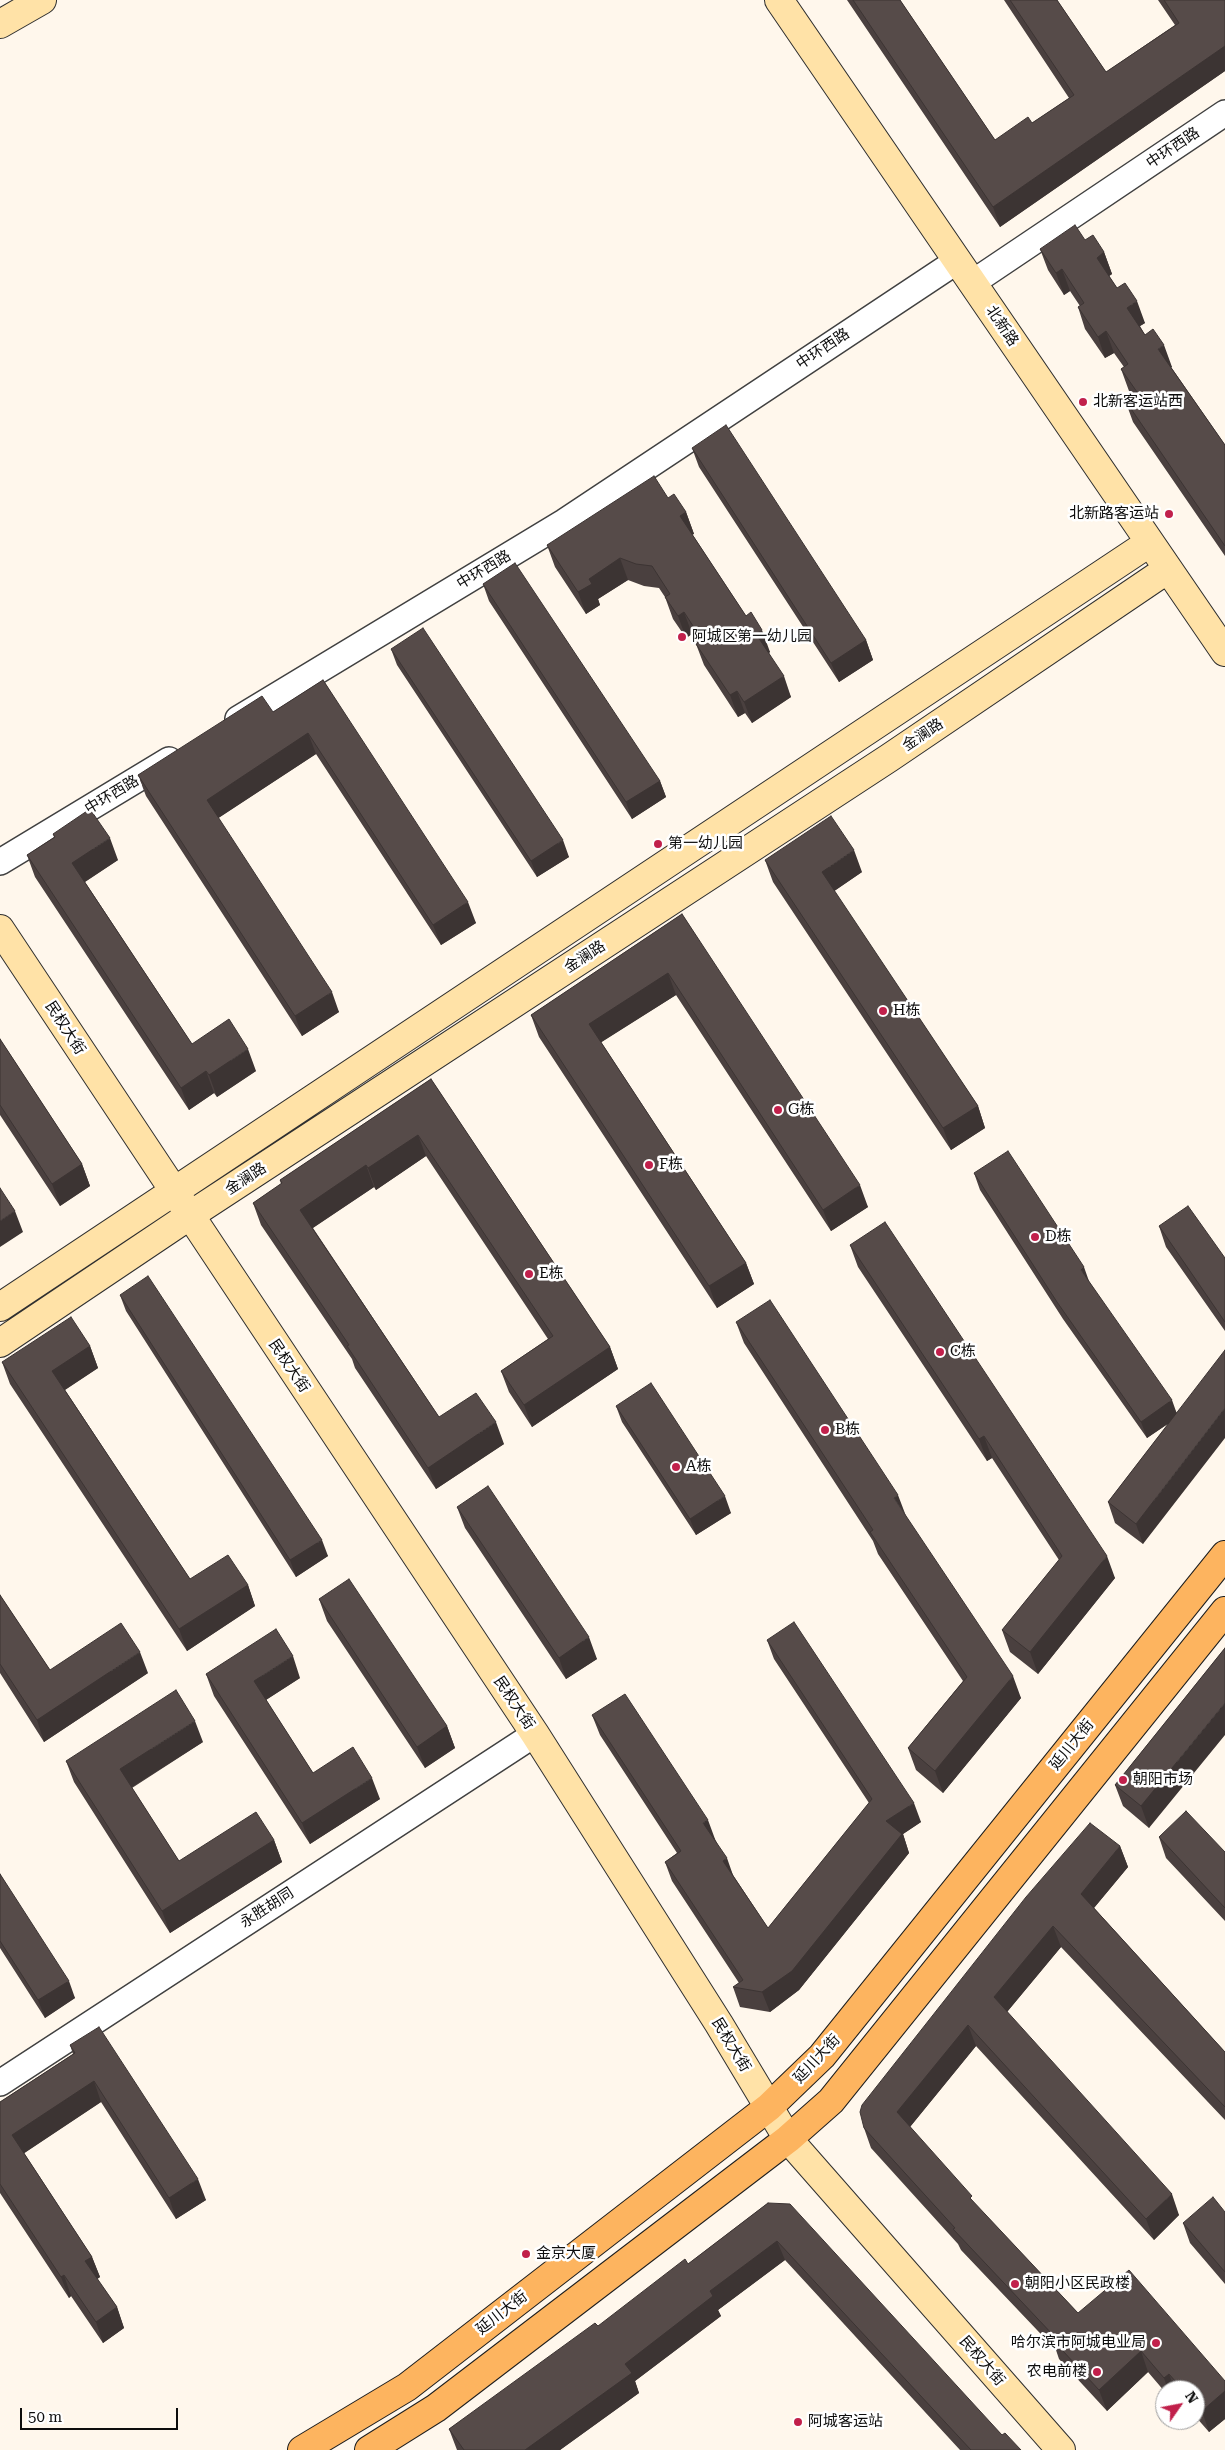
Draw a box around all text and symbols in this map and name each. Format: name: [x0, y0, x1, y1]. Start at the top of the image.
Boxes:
street label: 中环西路: [1143, 124, 1203, 172]
street label: 北新路: [982, 302, 1022, 350]
street label: 中环西路: [793, 325, 853, 373]
place label: 北新客运站西: [1093, 393, 1183, 411]
marker: 北新客运站西: [1077, 396, 1089, 408]
place label: 北新路客运站: [1069, 505, 1159, 523]
marker: 北新路客运站: [1163, 508, 1175, 520]
street label: 中环西路: [454, 547, 514, 593]
place label: 阿城区第一幼儿园: [692, 628, 812, 646]
marker: 阿城区第一幼儿园: [676, 631, 688, 643]
street label: 金澜路: [899, 715, 947, 755]
street label: 中环西路: [82, 772, 142, 818]
place label: 第一幼儿园: [668, 835, 743, 853]
marker: 第一幼儿园: [652, 838, 664, 850]
street label: 金澜路: [561, 937, 609, 977]
street label: 民权大街: [41, 998, 89, 1058]
place label: H栋: [893, 1002, 920, 1020]
marker: H栋: [877, 1005, 889, 1017]
place label: G栋: [788, 1101, 815, 1119]
marker: G栋: [772, 1104, 784, 1116]
place label: F栋: [659, 1156, 683, 1174]
street label: 金澜路: [222, 1159, 270, 1199]
marker: F栋: [643, 1159, 655, 1171]
place label: D栋: [1045, 1228, 1072, 1246]
marker: D栋: [1029, 1231, 1041, 1243]
place label: E栋: [539, 1265, 564, 1283]
marker: E栋: [523, 1268, 535, 1280]
street label: 民权大街: [265, 1336, 313, 1396]
place label: C栋: [950, 1343, 976, 1361]
marker: C栋: [934, 1346, 946, 1358]
place label: B栋: [835, 1421, 860, 1439]
marker: B栋: [819, 1424, 831, 1436]
place label: A栋: [686, 1458, 711, 1476]
marker: A栋: [670, 1461, 682, 1473]
street label: 民权大街: [490, 1673, 538, 1733]
street label: 延川大街: [1046, 1716, 1098, 1774]
place label: 朝阳市场: [1133, 1771, 1193, 1789]
marker: 朝阳市场: [1117, 1774, 1129, 1786]
street label: 永胜胡同: [237, 1884, 297, 1932]
street label: 民权大街: [708, 2015, 754, 2075]
street label: 延川大街: [790, 2031, 844, 2087]
place label: 金京大厦: [536, 2245, 596, 2263]
marker: 金京大厦: [520, 2248, 532, 2260]
place label: 朝阳小区民政楼: [1025, 2275, 1130, 2293]
marker: 朝阳小区民政楼: [1009, 2278, 1021, 2290]
street label: 延川大街: [473, 2287, 531, 2339]
street label: 民权大街: [956, 2332, 1008, 2390]
place label: 哈尔滨市阿城电业局: [1011, 2334, 1146, 2352]
marker: 哈尔滨市阿城电业局: [1150, 2337, 1162, 2349]
place label: 农电前楼: [1027, 2363, 1087, 2381]
marker: 农电前楼: [1091, 2366, 1103, 2378]
north arrow: [1155, 2380, 1205, 2430]
text: N: [1182, 2388, 1201, 2406]
scale bar: [22, 2398, 180, 2430]
text: 50 m: [28, 2408, 62, 2426]
place label: 阿城客运站: [808, 2413, 883, 2431]
marker: 阿城客运站: [792, 2416, 804, 2428]

